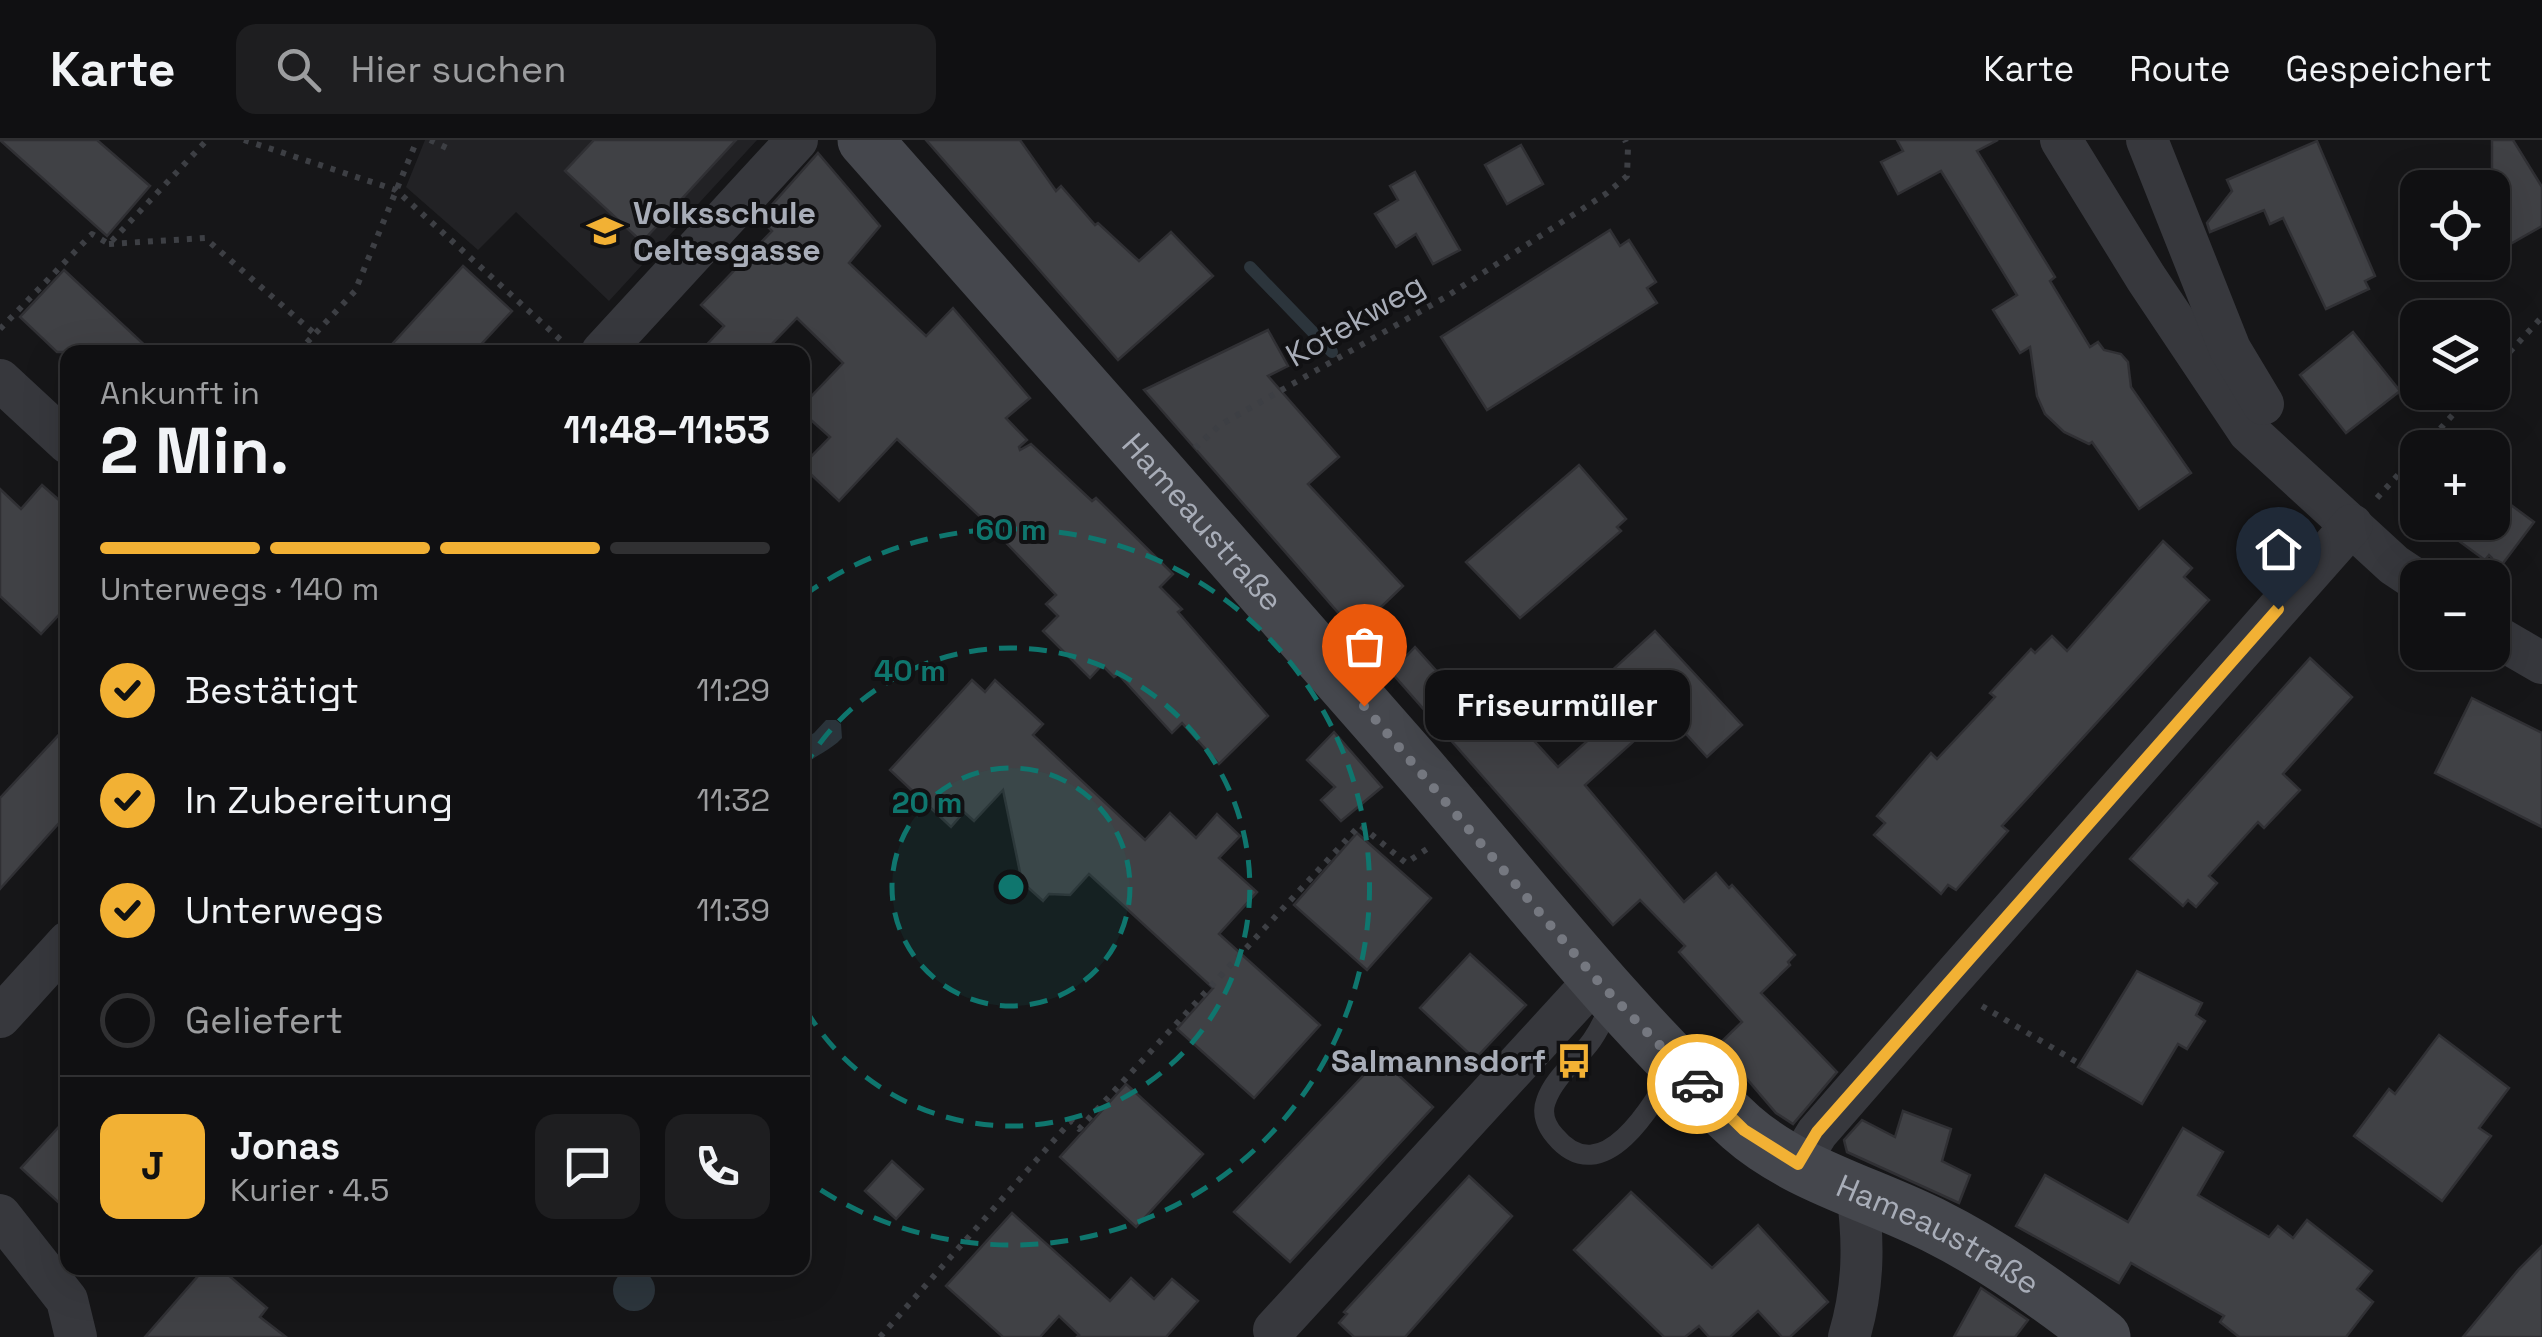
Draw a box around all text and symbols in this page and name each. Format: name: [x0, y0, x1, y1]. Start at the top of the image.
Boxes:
search box: [236, 24, 936, 114]
text: Karte: [50, 39, 176, 100]
icon: search: [271, 42, 326, 97]
text: Hier suchen: [351, 45, 566, 93]
text: Karte: [1983, 47, 2074, 91]
text: Route: [2129, 47, 2230, 91]
text: Gespeichert: [2285, 47, 2492, 91]
map controls: [2400, 170, 2510, 670]
button: locate: [2400, 170, 2510, 280]
place label: Volksschule Celtesgasse: [633, 193, 821, 270]
school or university icon: Volksschule Celtesgasse: [586, 212, 624, 250]
street label: Kotekweg: [1279, 264, 1431, 376]
button: layers: [2400, 300, 2510, 410]
text: Ankunft in: [100, 373, 260, 413]
text: 11:48–11:53: [564, 406, 770, 454]
text: 2 Min.: [100, 409, 289, 492]
street label: Hameaustraße: [1114, 425, 1292, 620]
button: +: [2400, 430, 2510, 540]
pin: [2236, 507, 2321, 610]
text: 60 m: [975, 510, 1047, 549]
icon: home: [2251, 522, 2306, 577]
button: −: [2400, 560, 2510, 670]
text: Unterwegs · 140 m: [100, 569, 379, 609]
pin: [1322, 604, 1407, 707]
icon: bag: [1337, 619, 1392, 674]
text: 40 m: [874, 651, 946, 690]
icon: check: [100, 663, 155, 718]
text: Bestätigt: [185, 666, 359, 714]
text: 11:29: [696, 670, 770, 710]
callout: Friseurmüller: [1424, 671, 1689, 741]
text: Friseurmüller: [1457, 685, 1658, 725]
icon: check: [100, 773, 155, 828]
text: In Zubereitung: [185, 776, 453, 824]
text: 11:32: [697, 780, 770, 820]
text: 20 m: [892, 783, 962, 822]
centre of rings: [993, 869, 1029, 905]
icon: check: [100, 883, 155, 938]
text: Unterwegs: [185, 886, 384, 934]
text: 11:39: [696, 890, 770, 930]
text: Geliefert: [185, 996, 343, 1044]
courier: [1647, 1034, 1747, 1134]
place label: Salmannsdorf: [1331, 1041, 1546, 1081]
bus stop icon: Salmannsdorf: [1555, 1042, 1593, 1080]
icon: car: [1670, 1057, 1725, 1112]
button: chat: [535, 1114, 640, 1219]
button: phone: [665, 1114, 770, 1219]
text: Jonas: [230, 1122, 340, 1170]
text: J: [141, 1142, 164, 1190]
street label: Hameaustraße: [1830, 1166, 2047, 1303]
text: Kurier · 4.5: [230, 1170, 389, 1210]

